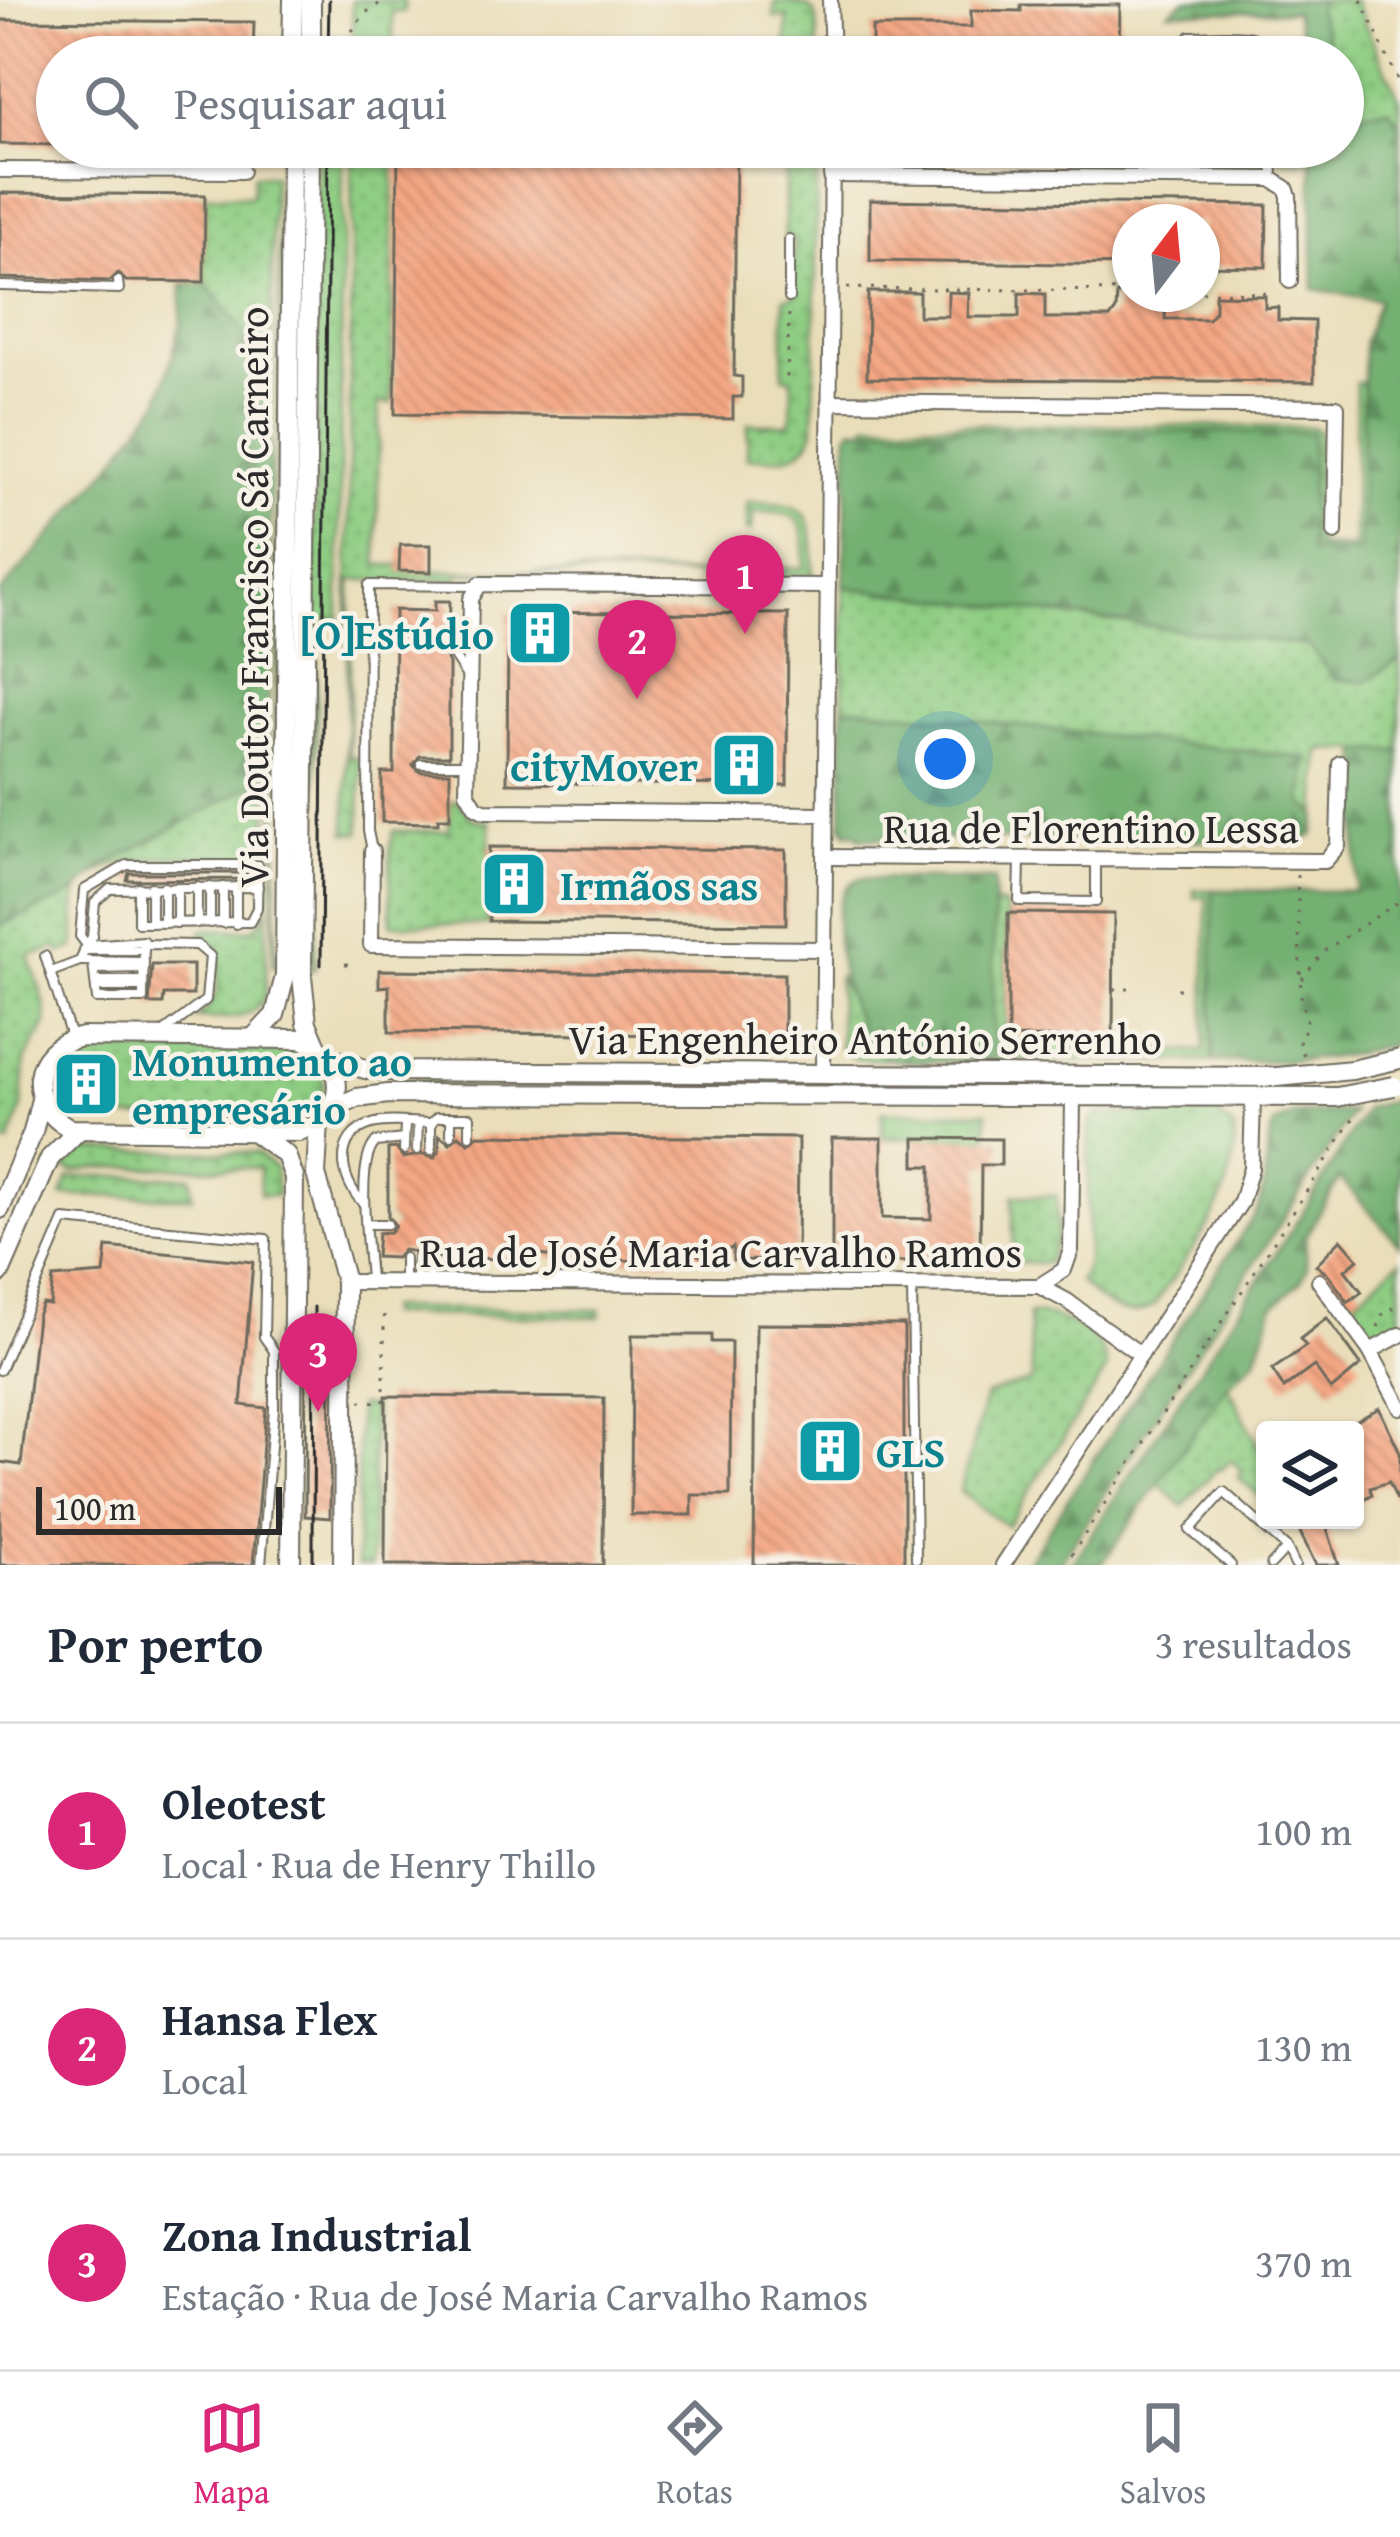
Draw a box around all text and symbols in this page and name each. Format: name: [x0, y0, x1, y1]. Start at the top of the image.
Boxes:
search box: [36, 36, 1364, 168]
icon: search: [78, 69, 144, 135]
text: Pesquisar aqui: [174, 70, 447, 135]
north arrow: [1112, 204, 1220, 312]
street label: Via Doutor Francisco Sá Carneiro: [222, 307, 283, 887]
pin: 1: [706, 535, 784, 634]
building icon: [O]Estúdio: [505, 598, 575, 668]
pin: 2: [598, 600, 676, 699]
place label: [O]Estúdio: [300, 603, 494, 664]
your location: [915, 729, 975, 789]
building icon: cityMover: [709, 730, 779, 800]
place label: cityMover: [510, 735, 698, 796]
street label: Rua de Florentino Lessa: [883, 797, 1299, 858]
building icon: Irmãos sas: [479, 849, 549, 919]
place label: Irmãos sas: [560, 854, 758, 915]
street label: Via Engenheiro António Serrenho: [568, 1008, 1162, 1069]
place label: Monumento ao empresário: [132, 1030, 412, 1139]
building icon: Monumento ao empresário: [51, 1049, 121, 1119]
street label: Rua de José Maria Carvalho Ramos: [420, 1221, 1022, 1282]
pin: 3: [279, 1313, 357, 1412]
building icon: GLS: [795, 1416, 865, 1486]
place label: GLS: [876, 1421, 945, 1482]
map controls: [1256, 1421, 1364, 1529]
button: layers: [1256, 1421, 1364, 1529]
scale bar: [36, 1481, 282, 1534]
text: 100 m: [54, 1484, 136, 1532]
text: Por perto: [48, 1606, 263, 1681]
text: 3 resultados: [1155, 1615, 1352, 1672]
text: Oleotest: [162, 1770, 326, 1835]
text: 1: [77, 1802, 97, 1859]
text: 100 m: [1255, 1802, 1352, 1859]
text: Local · Rua de Henry Thillo: [162, 1835, 596, 1892]
text: Hansa Flex: [162, 1986, 378, 2051]
text: 2: [77, 2018, 97, 2075]
text: 130 m: [1255, 2018, 1352, 2075]
text: Local: [162, 2051, 248, 2108]
text: Zona Industrial: [162, 2202, 472, 2267]
text: 3: [77, 2234, 97, 2291]
text: 370 m: [1255, 2234, 1352, 2291]
text: Estação · Rua de José Maria Carvalho Ramos: [162, 2267, 868, 2324]
tab: Mapa: [194, 2395, 270, 2515]
tab: Rotas: [657, 2395, 733, 2515]
tab: Salvos: [1120, 2395, 1206, 2515]

